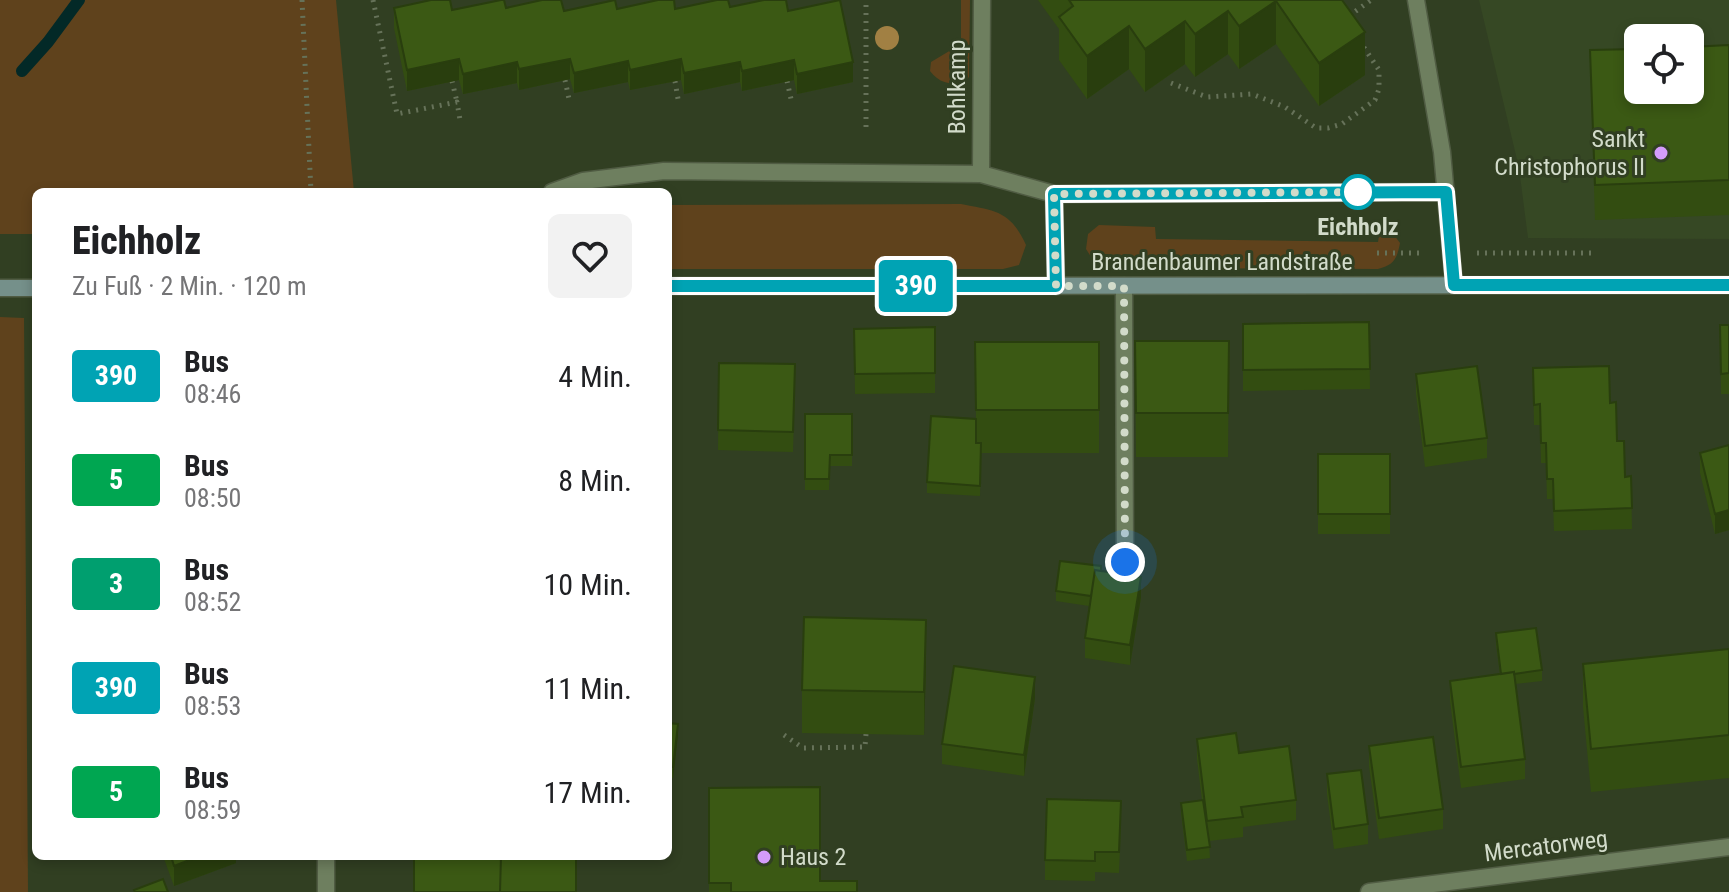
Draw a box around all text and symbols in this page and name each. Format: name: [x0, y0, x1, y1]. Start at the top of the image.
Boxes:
map controls: [1624, 24, 1704, 104]
button: locate: [1624, 24, 1704, 104]
street label: Bohlkamp: [943, 40, 971, 134]
place label: Sankt Christophorus II: [1494, 125, 1645, 181]
marker: Sankt Christophorus II: [1652, 144, 1670, 162]
marker: Eichholz: [1341, 175, 1375, 209]
place label: Eichholz: [1317, 213, 1399, 241]
button: heart: [548, 214, 632, 298]
text: Eichholz: [72, 219, 201, 263]
street label: Brandenbaumer Landstraße: [1091, 248, 1353, 276]
line badge: 390: [870, 260, 962, 312]
text: 390: [895, 269, 937, 302]
text: Zu Fuß · 2 Min. · 120 m: [72, 271, 307, 301]
text: Bus: [184, 344, 229, 379]
text: 390: [95, 359, 137, 392]
text: 4 Min.: [558, 359, 632, 394]
text: 08:46: [184, 379, 241, 409]
text: Bus: [184, 448, 229, 483]
text: 5: [109, 463, 123, 496]
text: 8 Min.: [558, 463, 632, 498]
text: 08:50: [184, 483, 241, 513]
your location: [1105, 542, 1145, 582]
text: Bus: [184, 552, 229, 587]
text: 3: [109, 567, 123, 600]
text: 10 Min.: [544, 567, 632, 602]
text: 08:52: [184, 587, 241, 617]
text: Bus: [184, 656, 229, 691]
text: 390: [95, 671, 137, 704]
text: 11 Min.: [544, 671, 632, 706]
text: 08:53: [184, 691, 241, 721]
text: Bus: [184, 760, 229, 795]
text: 5: [109, 775, 123, 808]
text: 17 Min.: [544, 775, 632, 810]
text: 08:59: [184, 795, 241, 825]
street label: Mercatorweg: [1483, 825, 1609, 867]
place label: Haus 2: [780, 843, 846, 871]
marker: Haus 2: [755, 848, 773, 866]

